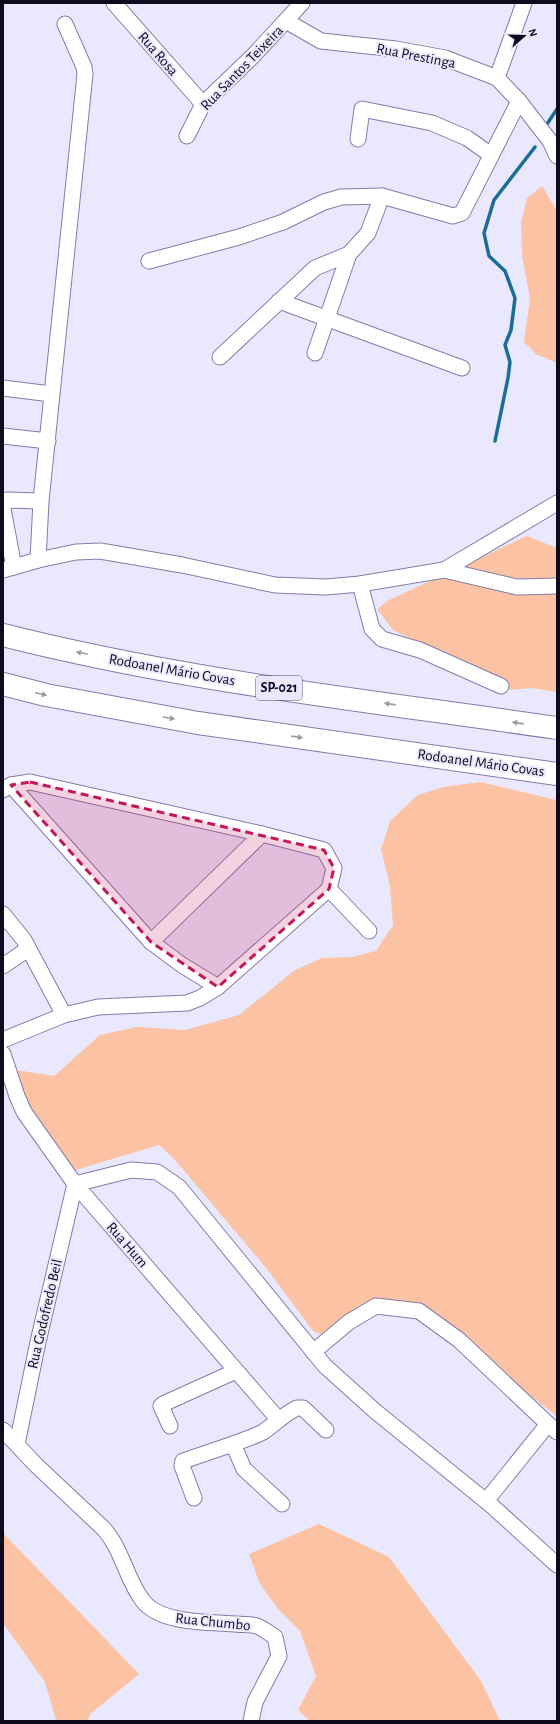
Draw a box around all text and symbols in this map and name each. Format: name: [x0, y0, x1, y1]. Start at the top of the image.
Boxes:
north arrow: [504, 16, 544, 56]
street label: Rua Santos Teixeira: [198, 23, 286, 113]
text: N: [526, 27, 539, 38]
street label: Rua Rosa: [135, 29, 181, 79]
street label: Rua Prestinga: [375, 41, 457, 71]
one-way arrow: [76, 650, 88, 656]
street label: Rodoanel Mário Covas: [108, 652, 236, 688]
road number: SP-021: [256, 676, 302, 700]
one-way arrow: [35, 691, 47, 697]
one-way arrow: [384, 701, 396, 707]
one-way arrow: [163, 715, 175, 721]
one-way arrow: [512, 720, 524, 726]
one-way arrow: [291, 734, 303, 740]
street label: Rodoanel Mário Covas: [417, 747, 545, 779]
street label: Rua Hum: [103, 1219, 151, 1271]
street label: Rua Godofredo Beil: [25, 1258, 65, 1370]
street label: Rua Chumbo: [175, 1611, 251, 1633]

